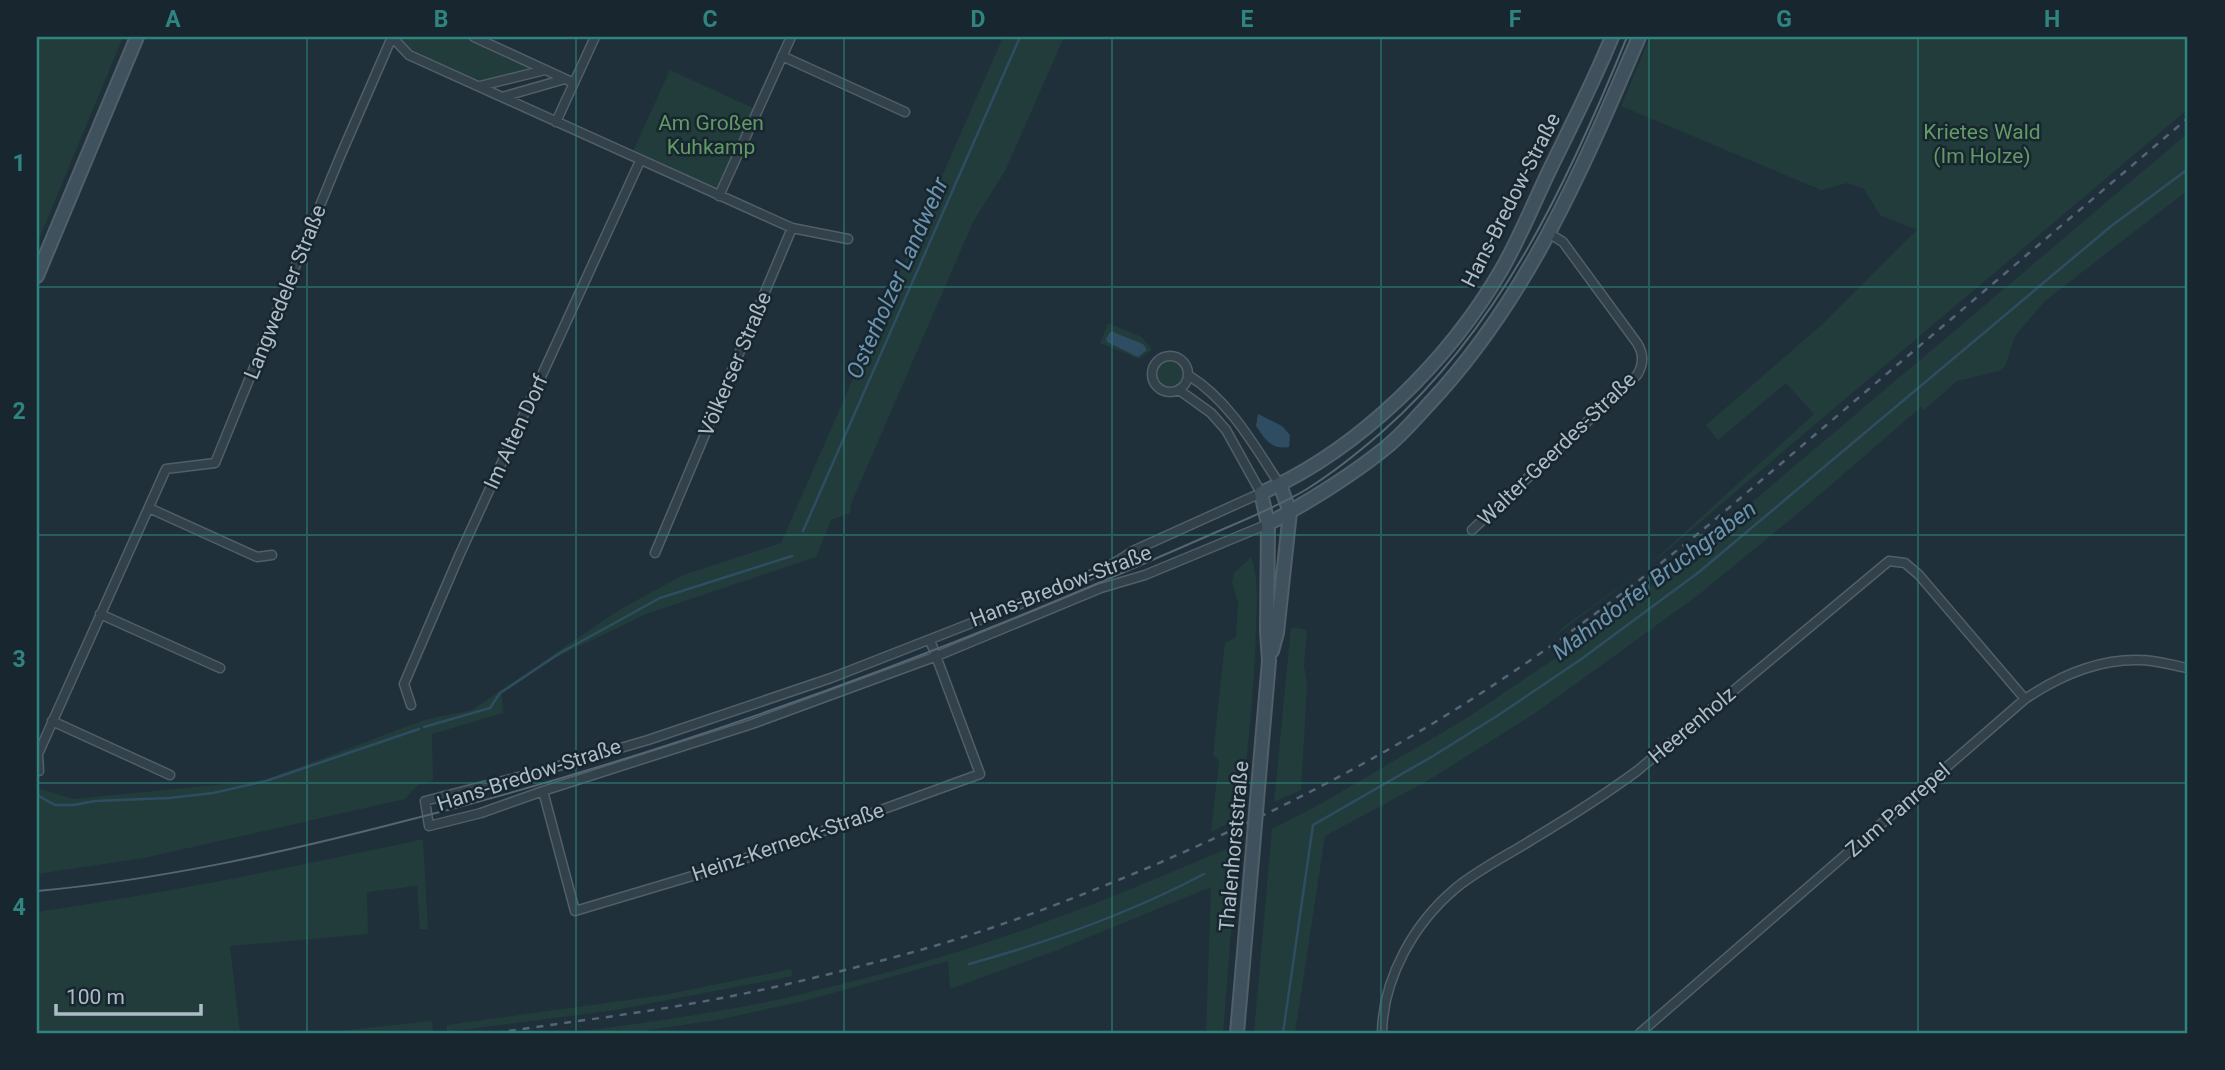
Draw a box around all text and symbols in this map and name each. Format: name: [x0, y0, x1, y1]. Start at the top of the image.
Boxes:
text: A: [165, 6, 181, 33]
text: B: [434, 6, 448, 33]
text: C: [702, 6, 718, 33]
text: D: [971, 6, 985, 33]
text: E: [1241, 6, 1254, 33]
text: F: [1509, 6, 1522, 33]
text: G: [1776, 6, 1792, 33]
text: H: [2044, 6, 2060, 33]
street label: Hans-Bredow-Straße: [1457, 109, 1565, 291]
park label: Am Großen Kuhkamp: [658, 111, 764, 159]
park label: Krietes Wald (Im Holze): [1923, 120, 2041, 168]
text: 1: [12, 150, 26, 177]
water label: Osterholzer Landwehr: [841, 172, 955, 383]
street label: Langwedeler Straße: [239, 201, 331, 383]
street label: Völkerser Straße: [694, 288, 776, 440]
street label: Walter-Geerdes-Straße: [1473, 367, 1641, 531]
street label: Im Alten Dorf: [479, 370, 553, 493]
text: 2: [12, 398, 26, 425]
water label: Mahndorfer Bruchgraben: [1547, 495, 1761, 666]
street label: Hans-Bredow-Straße: [967, 540, 1155, 632]
text: 3: [12, 646, 26, 673]
street label: Heerenholz: [1644, 682, 1740, 768]
street label: Hans-Bredow-Straße: [434, 734, 624, 816]
street label: Zum Panrepel: [1841, 758, 1955, 862]
street label: Thalenhorststraße: [1215, 760, 1253, 932]
street label: Heinz-Kerneck-Straße: [689, 798, 887, 886]
text: 4: [12, 894, 26, 921]
scale bar: [56, 972, 201, 1016]
text: 100 m: [66, 985, 125, 1009]

